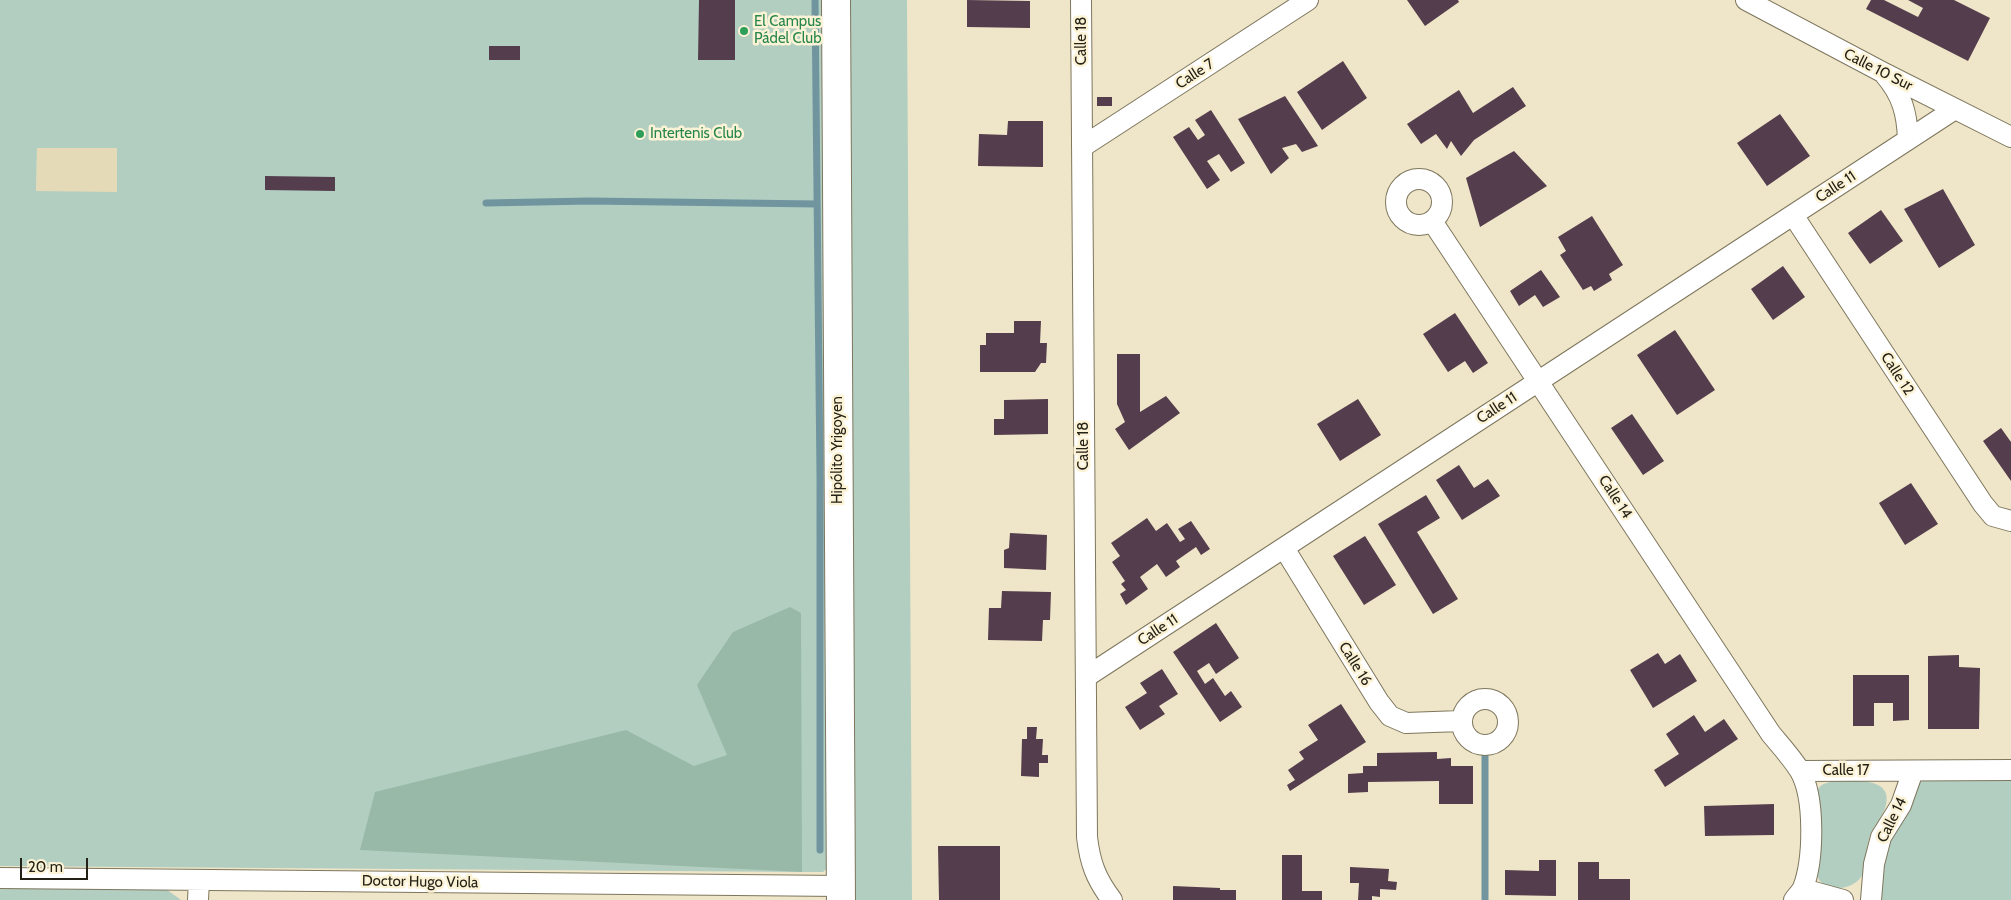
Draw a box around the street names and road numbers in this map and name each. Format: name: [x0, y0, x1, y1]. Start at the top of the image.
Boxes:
street label: Calle 18: [1073, 17, 1091, 65]
street label: Calle 10 Sur: [1841, 45, 1915, 95]
street label: Calle 7: [1172, 55, 1218, 93]
street label: Calle 11: [1813, 167, 1859, 207]
street label: Calle 12: [1877, 349, 1917, 399]
street label: Calle 11: [1474, 388, 1520, 428]
street label: Hipólito Yrigoyen: [829, 396, 847, 504]
street label: Calle 18: [1075, 422, 1093, 470]
street label: Calle 14: [1594, 472, 1636, 522]
street label: Calle 11: [1135, 610, 1181, 650]
street label: Calle 16: [1335, 639, 1375, 689]
street label: Calle 17: [1823, 762, 1869, 780]
street label: Calle 14: [1873, 794, 1911, 846]
street label: Doctor Hugo Viola: [362, 872, 478, 892]

